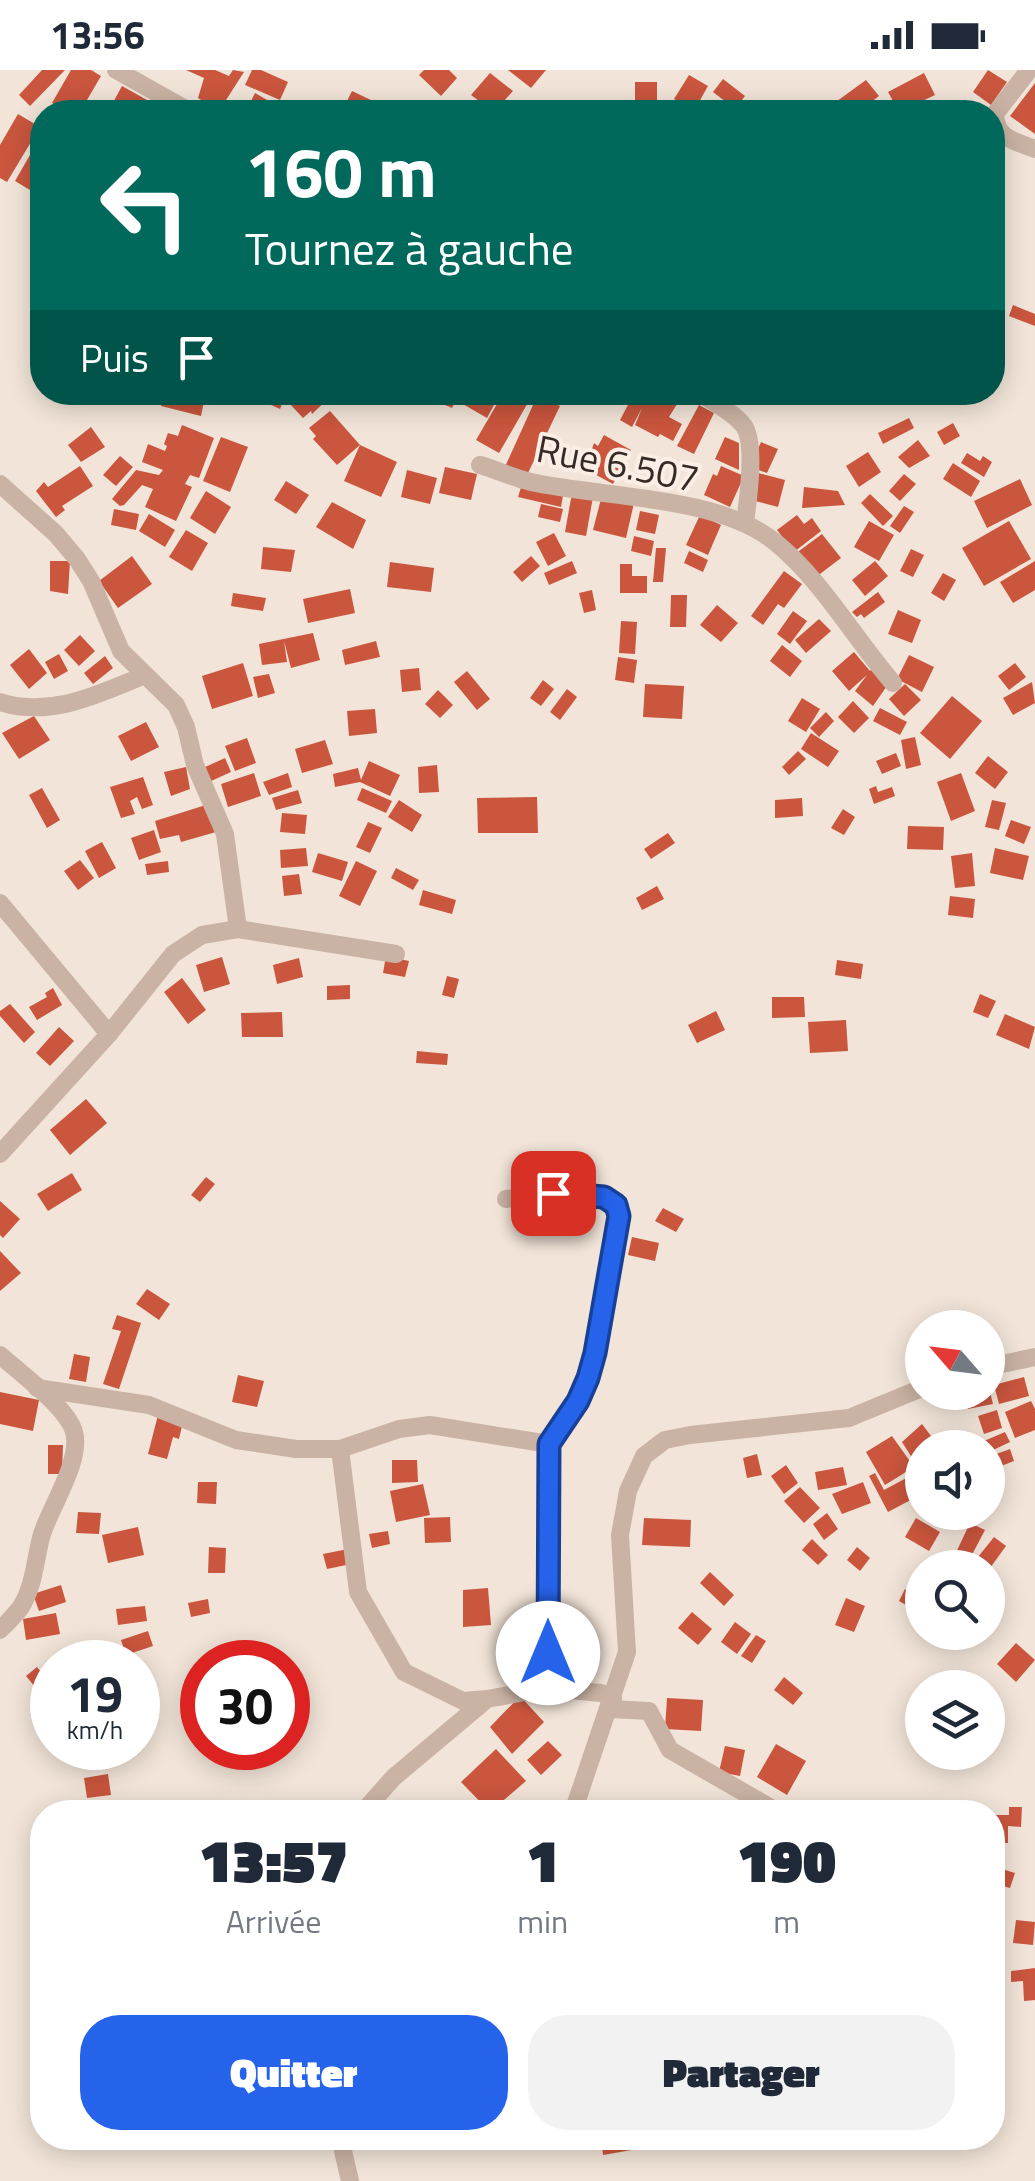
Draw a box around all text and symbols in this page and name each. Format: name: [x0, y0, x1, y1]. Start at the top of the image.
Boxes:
text: 13:56: [50, 6, 145, 64]
text: 160 m: [245, 118, 437, 224]
icon: left: [80, 140, 210, 270]
text: Tournez à gauche: [245, 214, 574, 282]
text: Puis: [80, 329, 149, 387]
icon: arrive: [169, 330, 224, 385]
street label: Rue 6.507: [532, 419, 704, 507]
pin: [511, 1151, 596, 1236]
icon: arrive: [526, 1166, 581, 1221]
north arrow: [905, 1310, 1005, 1410]
map controls: [905, 1310, 1005, 1770]
button: sound: [905, 1430, 1005, 1530]
button: search: [905, 1550, 1005, 1650]
position arrow: [496, 1601, 600, 1705]
speed limit sign: 30: [180, 1640, 310, 1770]
text: 19: [67, 1655, 123, 1731]
button: layers: [905, 1670, 1005, 1770]
text: km/h: [67, 1711, 123, 1749]
text: 13:57: [199, 1814, 348, 1905]
text: 1: [526, 1814, 559, 1905]
text: 190: [737, 1814, 836, 1905]
text: Arrivée: [226, 1897, 321, 1945]
text: min: [517, 1897, 568, 1945]
text: m: [773, 1897, 800, 1945]
button: Quitter: [80, 2015, 508, 2130]
button: Partager: [528, 2015, 955, 2130]

